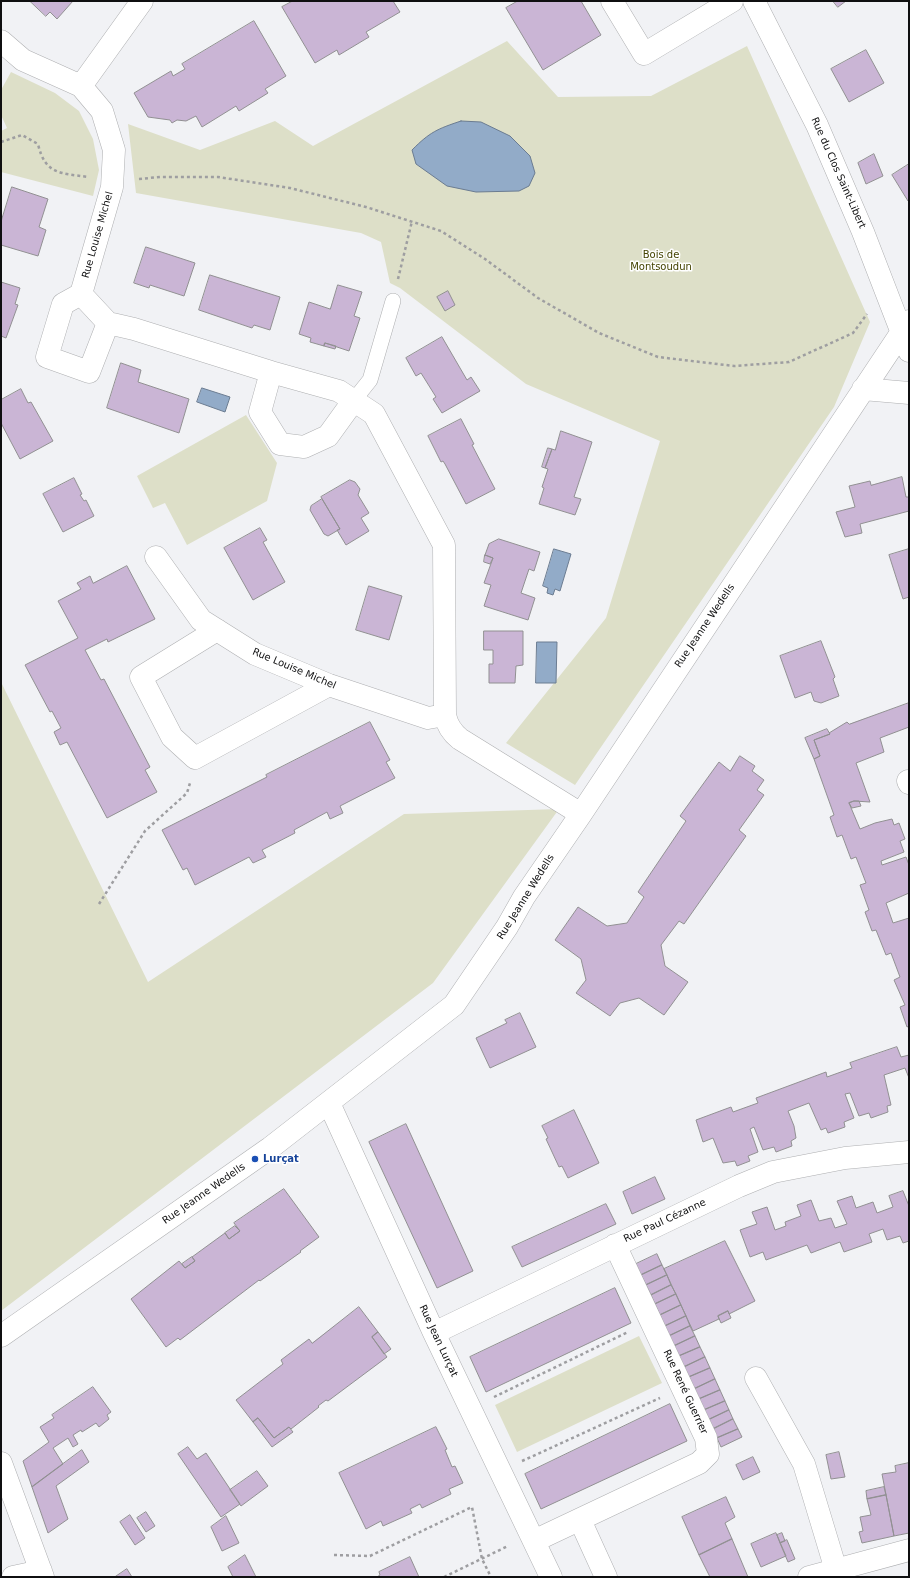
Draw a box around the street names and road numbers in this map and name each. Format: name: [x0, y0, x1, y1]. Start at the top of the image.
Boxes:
street label: Rue du Clos Saint-Libert: [808, 116, 868, 230]
street label: Rue Louise Michel: [80, 190, 116, 280]
street label: Rue Jeanne Wedells: [673, 582, 737, 670]
street label: Rue Louise Michel: [250, 646, 338, 692]
street label: Rue Jeanne Wedells: [495, 852, 557, 942]
street label: Rue Jeanne Wedells: [160, 1161, 248, 1227]
street label: Rue Paul Cézanne: [622, 1197, 708, 1245]
street label: Rue Jean Lurçat: [416, 1303, 460, 1379]
street label: Rue René Guerrier: [660, 1348, 710, 1436]

